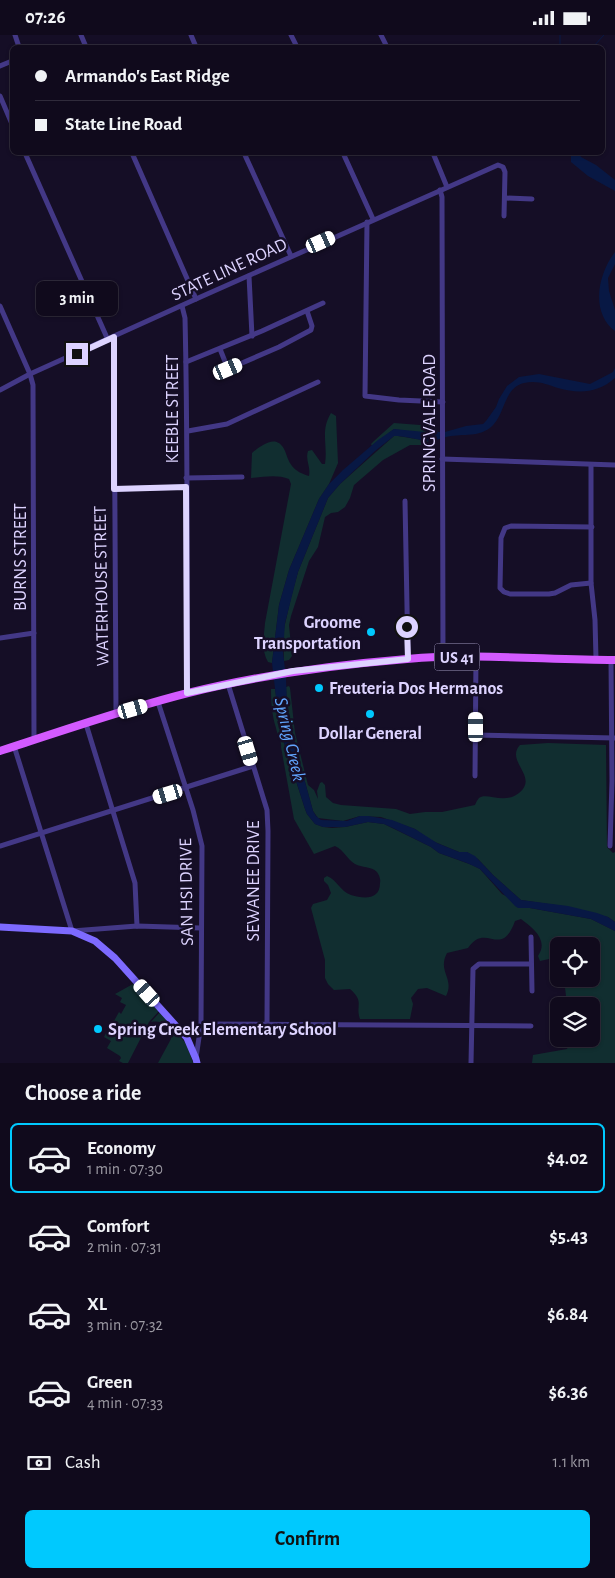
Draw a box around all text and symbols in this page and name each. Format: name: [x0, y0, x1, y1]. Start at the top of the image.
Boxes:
text: 07:26: [25, 8, 66, 27]
text: Armando's East Ridge: [65, 67, 230, 86]
text: State Line Road: [65, 115, 182, 134]
car: [304, 229, 337, 255]
street label: STATE LINE ROAD: [169, 235, 290, 305]
callout: 3 min: [36, 281, 118, 317]
text: 3 min: [60, 290, 94, 306]
route end: [66, 343, 88, 365]
street label: KEEBLE STREET: [164, 354, 182, 464]
street label: SPRINGVALE ROAD: [421, 354, 439, 492]
car: [211, 356, 244, 382]
street label: BURNS STREET: [12, 503, 30, 611]
street label: WATERHOUSE STREET: [92, 505, 112, 666]
place label: Groome Transportation: [254, 614, 361, 653]
route start: [396, 616, 418, 638]
marker: Groome Transportation: [365, 626, 377, 638]
road number: US 41: [434, 643, 480, 671]
place label: Freuteria Dos Hermanos: [329, 680, 503, 698]
marker: Freuteria Dos Hermanos: [313, 682, 325, 694]
water label: Spring Creek: [271, 695, 308, 783]
car: [116, 698, 149, 720]
marker: Dollar General: [364, 708, 376, 720]
car: [468, 712, 483, 742]
place label: Dollar General: [318, 725, 422, 743]
car: [236, 734, 259, 768]
car: [151, 782, 184, 806]
street label: SEWANEE DRIVE: [245, 820, 263, 941]
street label: SAN HSI DRIVE: [177, 838, 197, 946]
map controls: [550, 937, 600, 1047]
button: locate: [550, 937, 600, 987]
car: [131, 977, 162, 1009]
button: layers: [550, 997, 600, 1047]
place label: Spring Creek Elementary School: [108, 1021, 337, 1039]
marker: Spring Creek Elementary School: [92, 1023, 104, 1035]
text: Choose a ride: [25, 1082, 141, 1104]
icon: car: [27, 1136, 72, 1181]
text: Economy: [87, 1139, 156, 1158]
text: $4.02: [547, 1149, 588, 1168]
text: 1 min · 07:30: [87, 1161, 163, 1177]
icon: car: [27, 1214, 72, 1259]
text: Comfort: [87, 1217, 149, 1236]
text: $5.43: [549, 1227, 588, 1246]
text: 2 min · 07:31: [87, 1239, 162, 1255]
icon: car: [27, 1292, 72, 1337]
text: XL: [87, 1295, 107, 1314]
text: $6.84: [547, 1305, 588, 1324]
text: 3 min · 07:32: [87, 1317, 163, 1333]
icon: car: [27, 1370, 72, 1415]
text: Green: [87, 1373, 133, 1392]
text: $6.36: [549, 1383, 588, 1402]
text: 4 min · 07:33: [87, 1395, 163, 1411]
icon: cash: [25, 1449, 53, 1477]
text: Cash: [65, 1453, 101, 1472]
text: 1.1 km: [553, 1454, 590, 1470]
button: Confirm: [25, 1510, 590, 1568]

